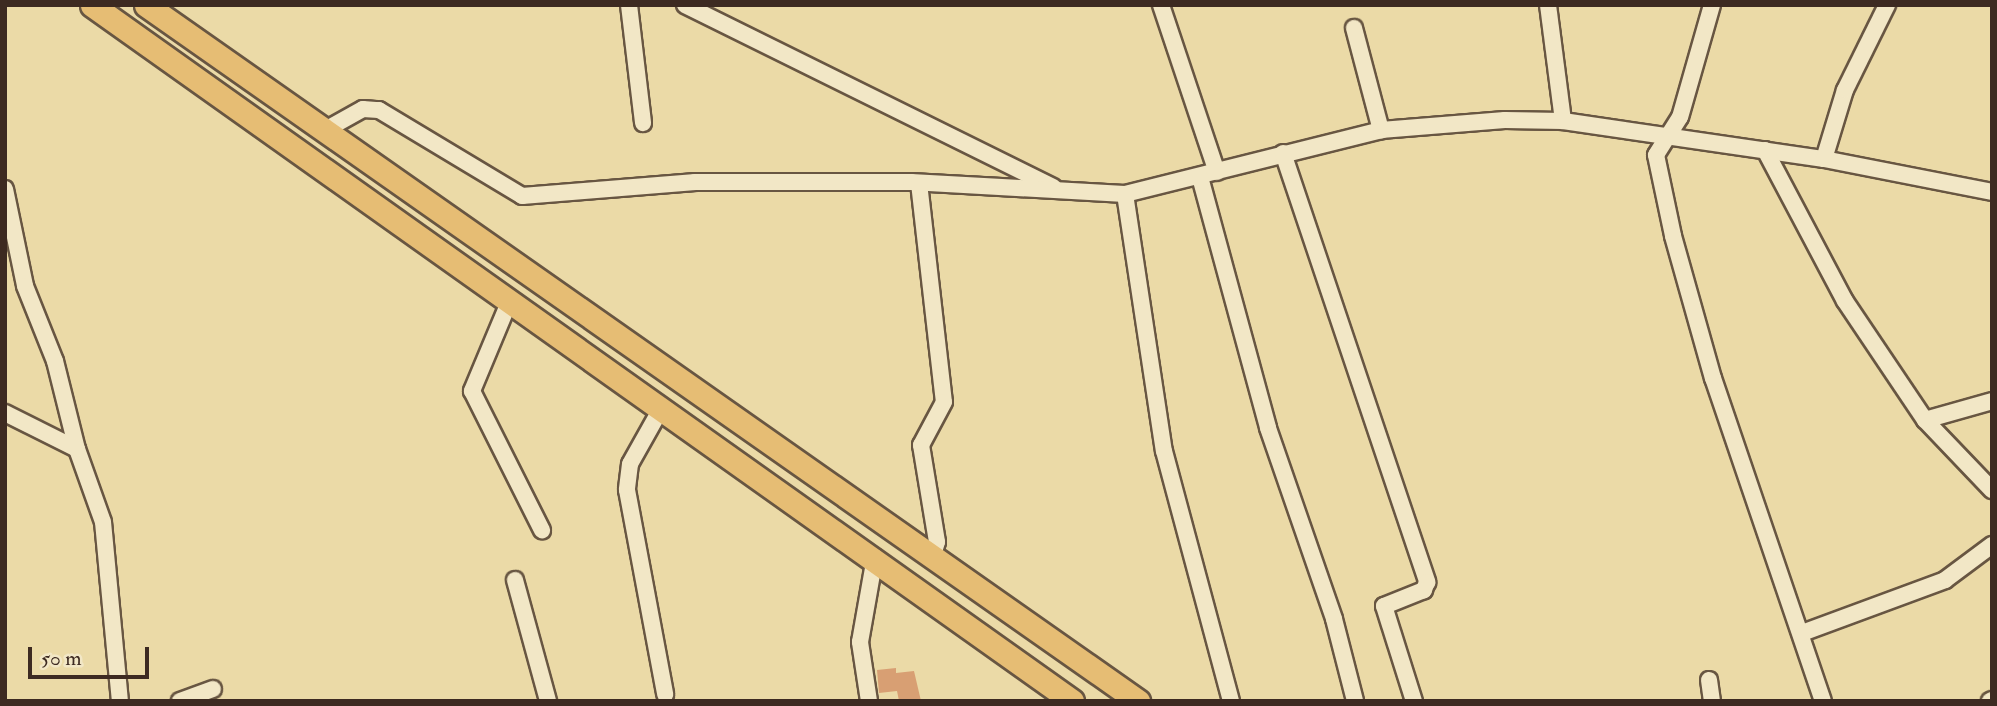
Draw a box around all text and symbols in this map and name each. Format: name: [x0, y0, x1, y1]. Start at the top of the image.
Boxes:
scale bar: [32, 632, 152, 676]
text: 50 m: [41, 645, 82, 672]

